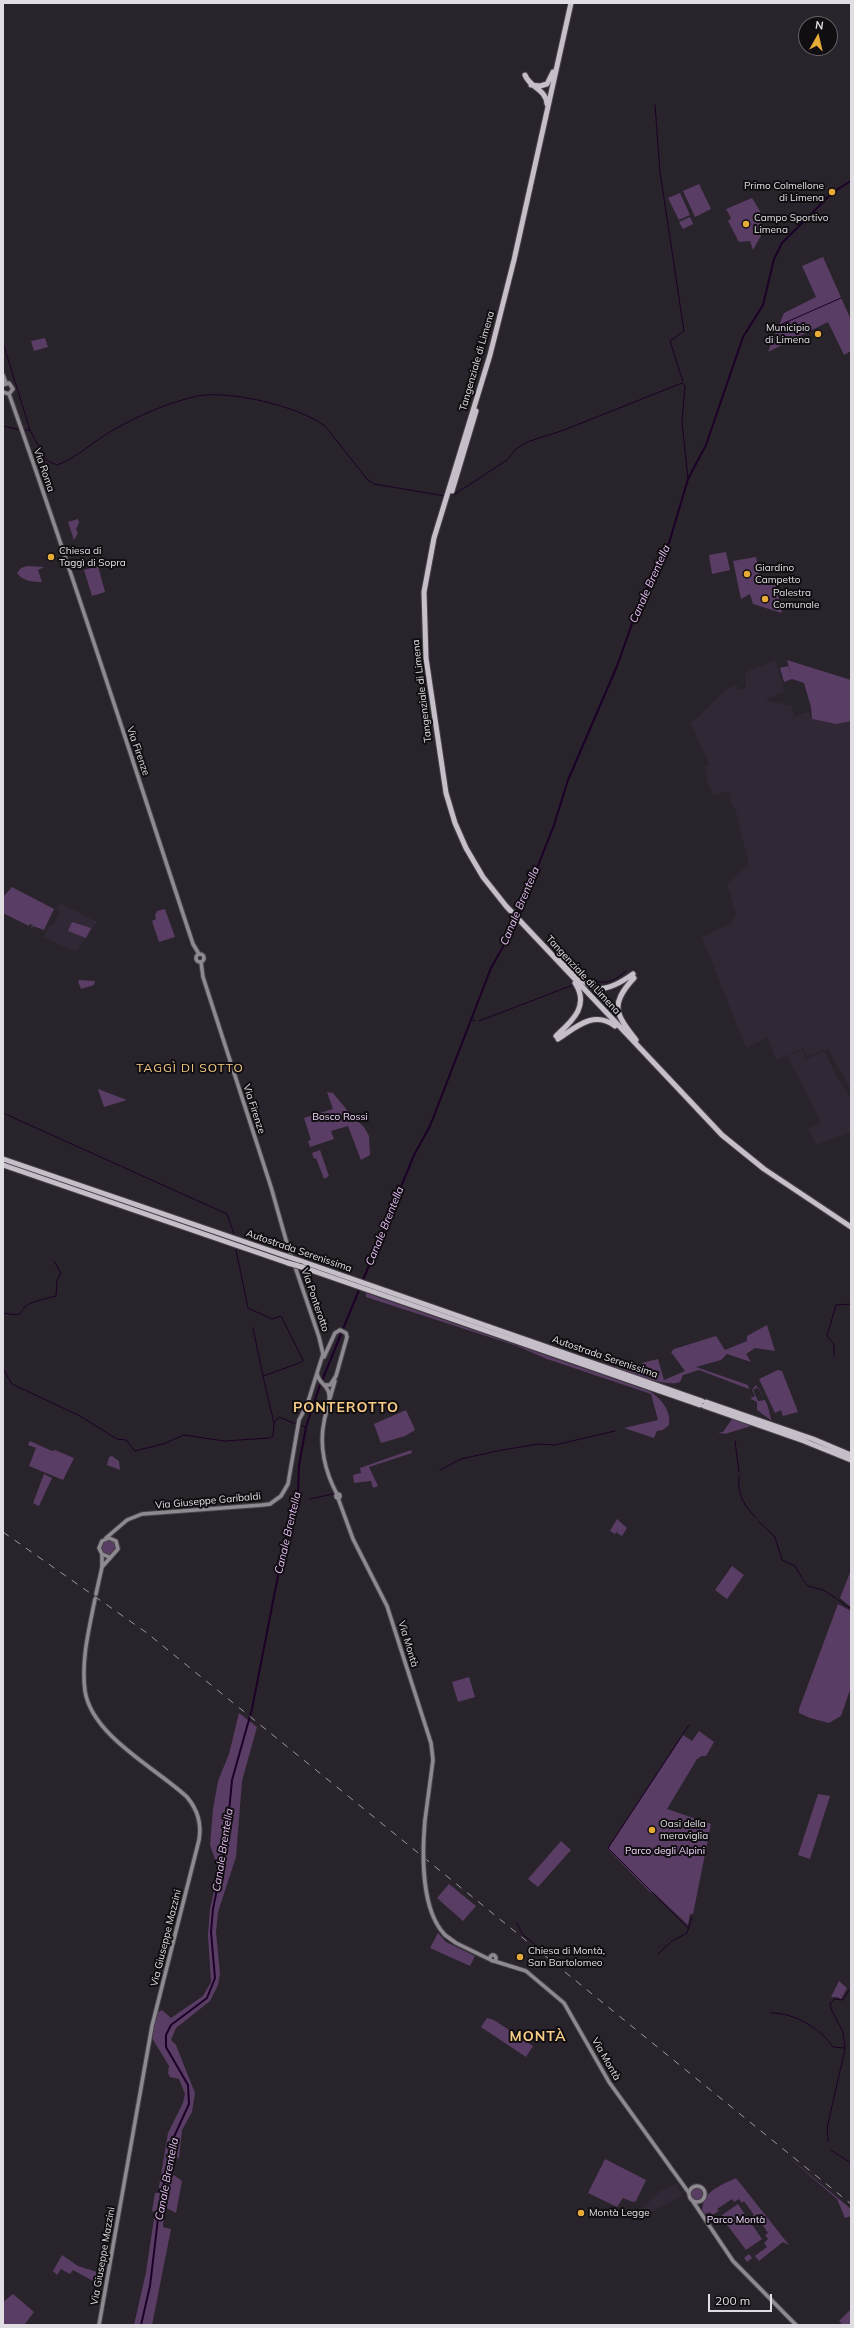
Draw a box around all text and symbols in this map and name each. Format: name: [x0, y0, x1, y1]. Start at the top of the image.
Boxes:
north arrow: [798, 16, 838, 56]
text: N: [814, 18, 825, 33]
place label: Primo Colmellone di Limena: [744, 180, 824, 204]
marker: Primo Colmellone di Limena: [827, 187, 837, 197]
place label: Campo Sportivo Limena: [754, 212, 828, 236]
marker: Campo Sportivo Limena: [741, 219, 751, 229]
street label: Tangenziale di Limena: [457, 310, 497, 412]
place label: Municipio di Limena: [765, 322, 810, 346]
marker: Municipio di Limena: [813, 329, 823, 339]
street label: Via Roma: [31, 447, 57, 493]
water label: Canale Brentella: [627, 543, 673, 625]
place label: Chiesa di Taggì di Sopra: [59, 545, 126, 568]
marker: Chiesa di Taggì di Sopra: [46, 552, 56, 562]
place label: Giardino Campetto: [755, 562, 800, 586]
marker: Giardino Campetto: [742, 569, 752, 579]
place label: Palestra Comunale: [773, 587, 819, 610]
marker: Palestra Comunale: [760, 594, 770, 604]
street label: Tangenziale di Limena: [410, 639, 434, 743]
street label: Via Firenze: [124, 725, 152, 777]
water label: Canale Brentella: [498, 865, 542, 947]
street label: Tangenziale di Limena: [543, 933, 623, 1017]
district label: TAGGÌ DI SOTTO: [136, 1061, 244, 1075]
street label: Via Firenze: [240, 1083, 268, 1135]
park label: Bosco Rossi: [312, 1111, 368, 1123]
water label: Canale Brentella: [363, 1185, 407, 1267]
street label: Autostrada Serenissima: [245, 1227, 353, 1275]
street label: Via Ponterotto: [299, 1267, 331, 1333]
street label: Autostrada Serenissima: [551, 1333, 659, 1381]
district label: PONTEROTTO: [293, 1400, 399, 1416]
street label: Via Giuseppe Garibaldi: [155, 1490, 261, 1512]
water label: Canale Brentella: [272, 1491, 304, 1575]
street label: Via Montà: [395, 1619, 421, 1669]
water label: Canale Brentella: [210, 1808, 236, 1892]
place label: Oasi della meraviglia: [660, 1818, 708, 1842]
marker: Oasi della meraviglia: [647, 1825, 657, 1835]
park label: Parco degli Alpini: [625, 1845, 705, 1857]
street label: Via Giuseppe Mazzini: [148, 1888, 184, 1988]
place label: Chiesa di Montà, San Bartolomeo: [528, 1945, 605, 1968]
marker: Chiesa di Montà, San Bartolomeo: [515, 1952, 525, 1962]
district label: MONTÀ: [510, 2029, 566, 2045]
street label: Via Montà: [589, 2035, 623, 2083]
water label: Canale Brentella: [153, 2137, 181, 2221]
street label: Via Giuseppe Mazzini: [88, 2206, 118, 2306]
place label: Montà Legge: [589, 2207, 650, 2219]
marker: Montà Legge: [576, 2208, 586, 2218]
park label: Parco Montà: [707, 2214, 765, 2226]
scale bar: [710, 2286, 774, 2312]
text: 200 m: [715, 2293, 750, 2308]

